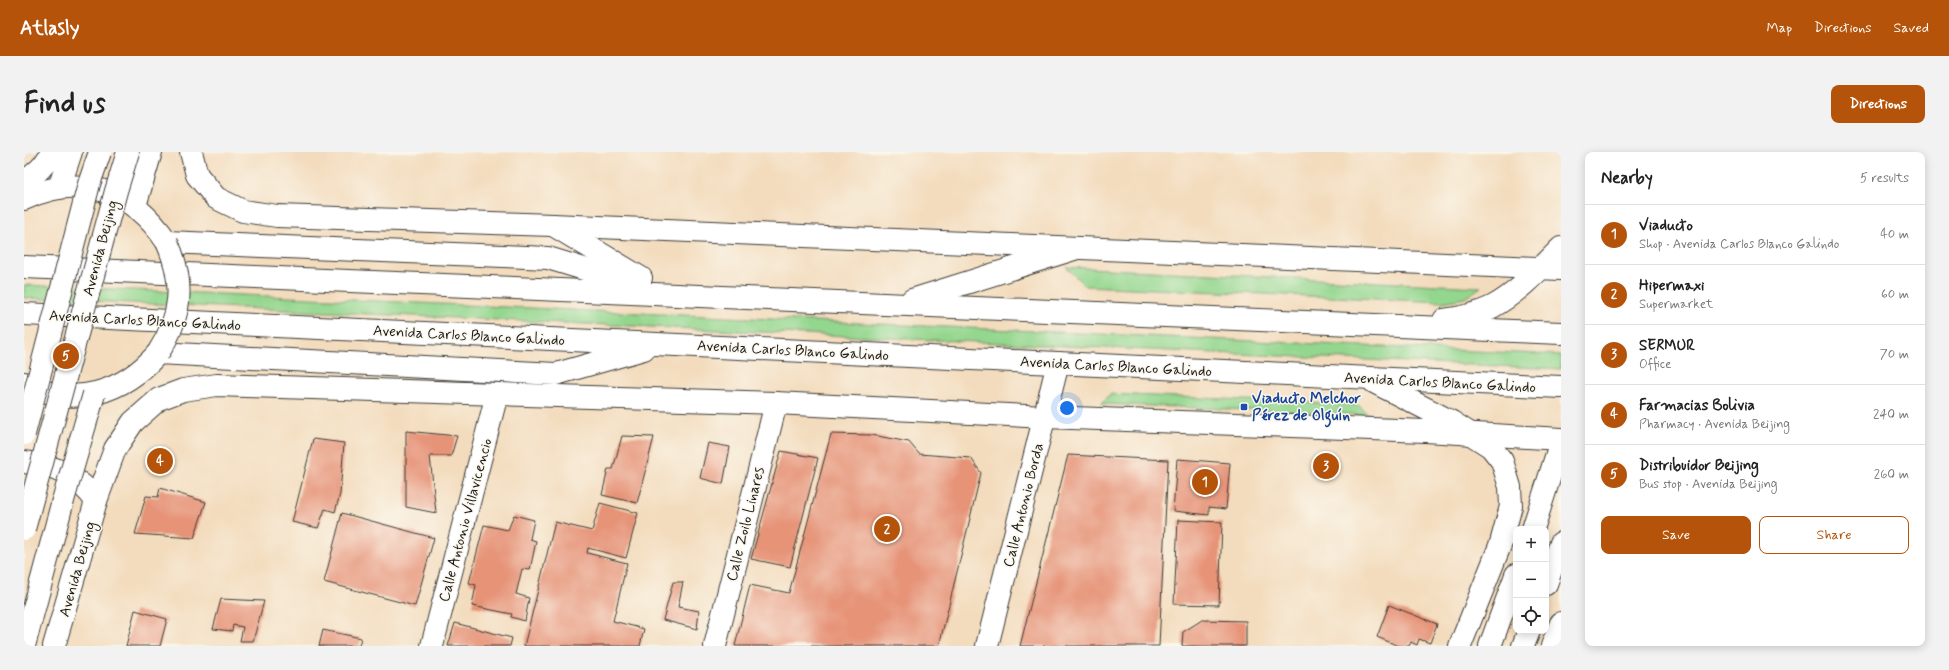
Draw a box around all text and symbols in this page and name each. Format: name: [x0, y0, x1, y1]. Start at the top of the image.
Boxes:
text: Atlasly: [20, 16, 79, 41]
text: Map: [1766, 19, 1792, 37]
text: Directions: [1814, 19, 1872, 37]
text: Saved: [1894, 19, 1929, 37]
button: Directions: [1831, 85, 1925, 123]
text: Find us: [24, 86, 105, 123]
text: Nearby: [1601, 167, 1653, 189]
text: 5 results: [1860, 170, 1909, 187]
street label: Avenida Beijing: [79, 198, 124, 299]
text: Viaducto: [1639, 216, 1693, 236]
text: 1: [1611, 226, 1617, 243]
text: 40 m: [1880, 226, 1909, 243]
text: Shop · Avenida Carlos Blanco Galindo: [1639, 236, 1839, 253]
text: Hipermaxi: [1639, 276, 1705, 296]
text: 2: [1611, 286, 1617, 303]
text: 60 m: [1881, 286, 1909, 303]
text: Supermarket: [1639, 296, 1713, 313]
street label: Avenida Carlos Blanco Galindo: [48, 306, 241, 336]
street label: Avenida Carlos Blanco Galindo: [372, 321, 565, 351]
street label: Avenida Carlos Blanco Galindo: [696, 336, 889, 366]
text: SERMUR: [1639, 336, 1695, 356]
pin: 5: [53, 341, 79, 371]
text: 3: [1611, 346, 1617, 363]
text: 70 m: [1880, 346, 1909, 363]
street label: Avenida Carlos Blanco Galindo: [1019, 352, 1212, 382]
text: Office: [1639, 356, 1671, 373]
street label: Avenida Carlos Blanco Galindo: [1343, 368, 1536, 398]
place label: Viaducto Melchor Pérez de Olguín: [1252, 389, 1362, 428]
text: Farmacias Bolivia: [1639, 396, 1755, 416]
your location: [1057, 398, 1077, 418]
marker: Viaducto Melchor Pérez de Olguín: [1239, 402, 1249, 412]
text: 4: [1610, 406, 1618, 423]
text: 240 m: [1873, 406, 1909, 423]
text: Pharmacy · Avenida Beijing: [1639, 416, 1790, 433]
street label: Calle Antonio Villavicencio: [434, 436, 498, 604]
street label: Calle Antonio Borda: [999, 441, 1049, 569]
pin: 4: [147, 446, 173, 476]
pin: 3: [1313, 451, 1339, 481]
text: Distribuidor Beijing: [1639, 456, 1759, 476]
street label: Calle Zoilo Linares: [722, 465, 770, 584]
text: 5: [1610, 466, 1618, 483]
text: 260 m: [1874, 466, 1909, 483]
pin: 1: [1192, 467, 1218, 497]
text: Bus stop · Avenida Beijing: [1639, 476, 1777, 493]
pin: 2: [874, 514, 900, 544]
button: Save: [1601, 516, 1751, 554]
button: Share: [1759, 516, 1909, 554]
street label: Avenida Beijing: [55, 519, 102, 620]
map controls: [1513, 526, 1549, 634]
button: +: [1513, 526, 1549, 562]
button: −: [1513, 562, 1549, 598]
button: locate: [1513, 598, 1549, 634]

